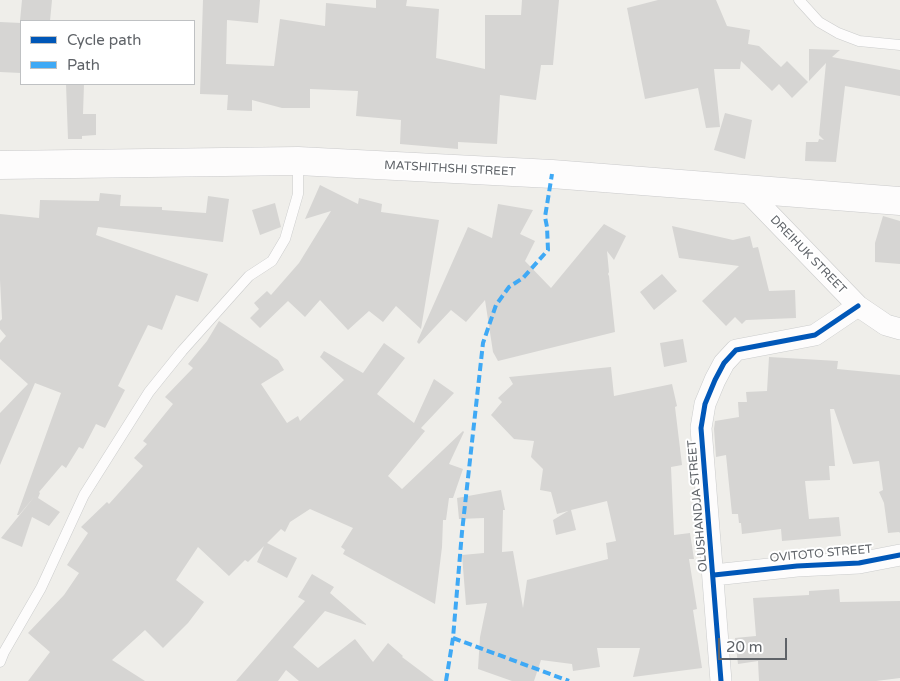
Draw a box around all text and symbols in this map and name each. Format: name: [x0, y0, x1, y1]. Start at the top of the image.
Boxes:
legend: [20, 20, 195, 85]
text: Cycle path: [67, 31, 141, 49]
text: Path: [67, 56, 100, 74]
street label: MATSHITHSHI STREET: [384, 158, 516, 180]
street label: DREIHUK STREET: [767, 213, 849, 297]
street label: OLUSHANDJA STREET: [685, 439, 711, 573]
street label: OVITOTO STREET: [769, 542, 873, 566]
scale bar: [720, 628, 789, 660]
text: 20 m: [726, 638, 763, 656]

